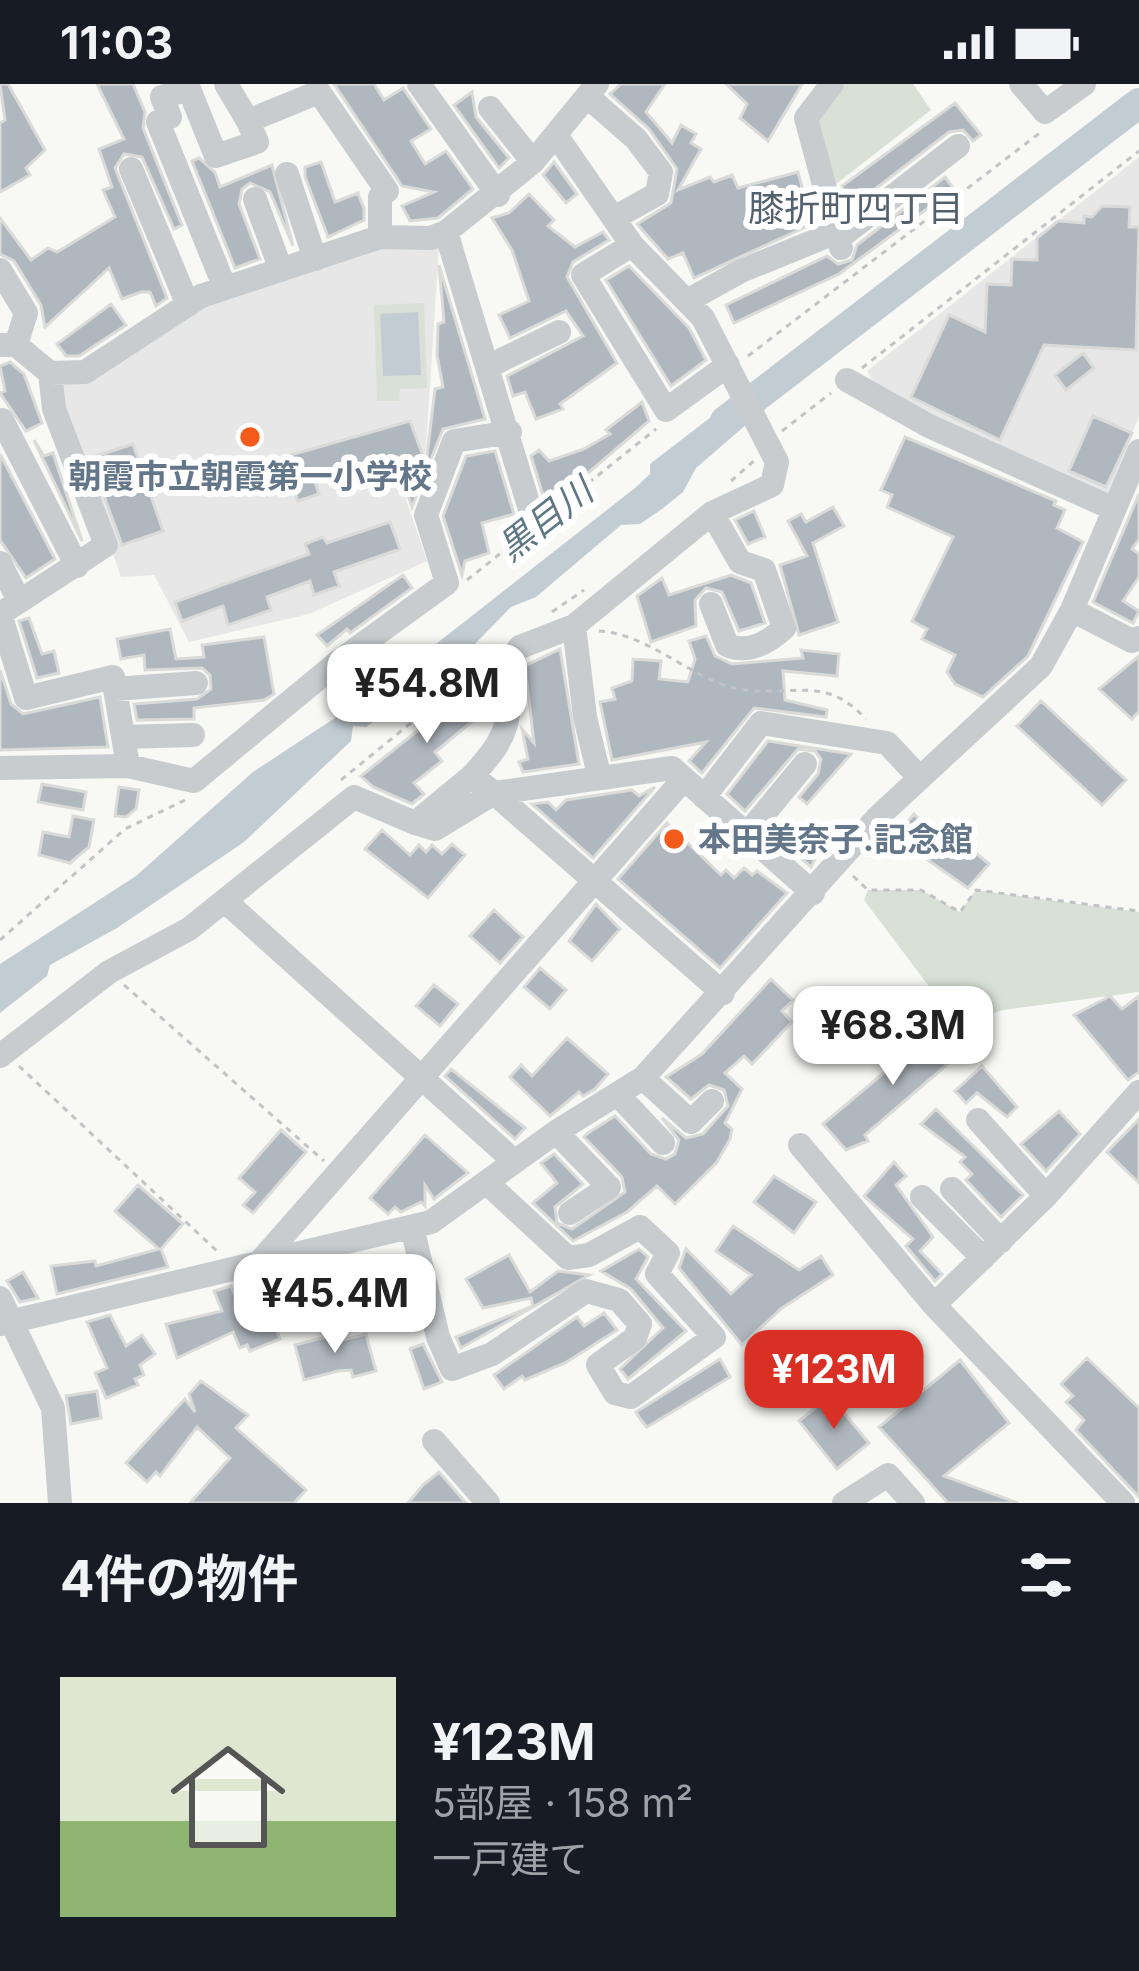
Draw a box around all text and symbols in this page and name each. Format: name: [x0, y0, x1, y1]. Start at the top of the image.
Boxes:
text: 11:03: [60, 15, 173, 70]
district label: 膝折町四丁目: [748, 186, 964, 230]
marker: 朝霞市立朝霞第一小学校: [237, 424, 263, 450]
place label: 朝霞市立朝霞第一小学校: [69, 456, 432, 496]
water label: 黒目川: [489, 466, 604, 570]
pin: ¥54.8M: [329, 644, 525, 746]
text: ¥54.8M: [354, 659, 500, 706]
place label: 本田美奈子.記念館: [698, 819, 973, 859]
marker: 本田美奈子.記念館: [661, 826, 687, 852]
pin: ¥68.3M: [795, 986, 991, 1088]
text: ¥68.3M: [820, 1001, 966, 1048]
pin: ¥45.4M: [237, 1254, 433, 1356]
text: ¥45.4M: [261, 1269, 409, 1316]
pin: ¥123M: [750, 1330, 918, 1432]
text: ¥123M: [771, 1345, 897, 1392]
icon: filters: [1013, 1542, 1079, 1608]
text: 4件の物件: [60, 1548, 299, 1609]
text: ¥123M: [432, 1711, 596, 1772]
icon: home: [156, 1725, 300, 1869]
text: 5部屋 · 158 m²: [432, 1779, 693, 1826]
text: 一戸建て: [432, 1835, 588, 1882]

